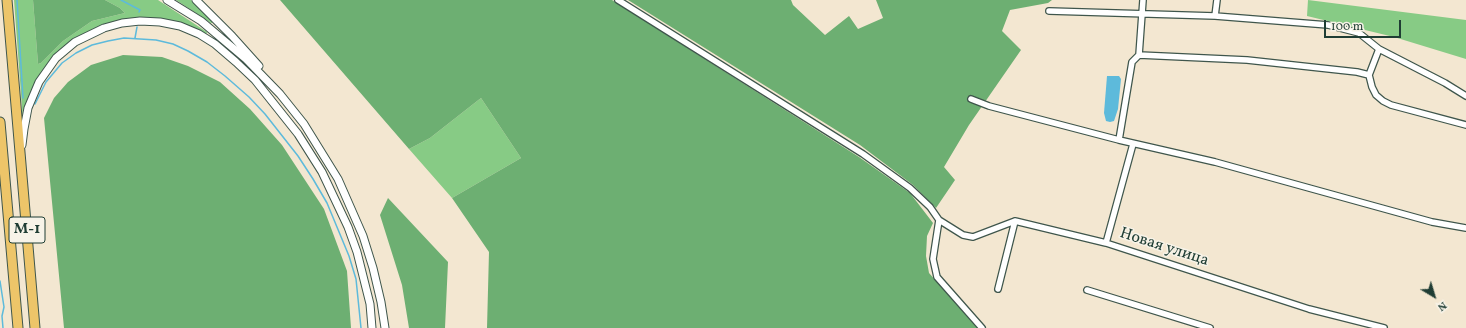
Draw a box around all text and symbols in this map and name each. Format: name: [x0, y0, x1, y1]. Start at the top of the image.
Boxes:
scale bar: [1326, 12, 1403, 38]
text: 100 m: [1331, 19, 1363, 35]
road number: М-1: [9, 217, 45, 243]
street label: Новая улица: [1117, 225, 1211, 271]
north arrow: [1414, 276, 1454, 316]
text: N: [1434, 297, 1449, 314]

